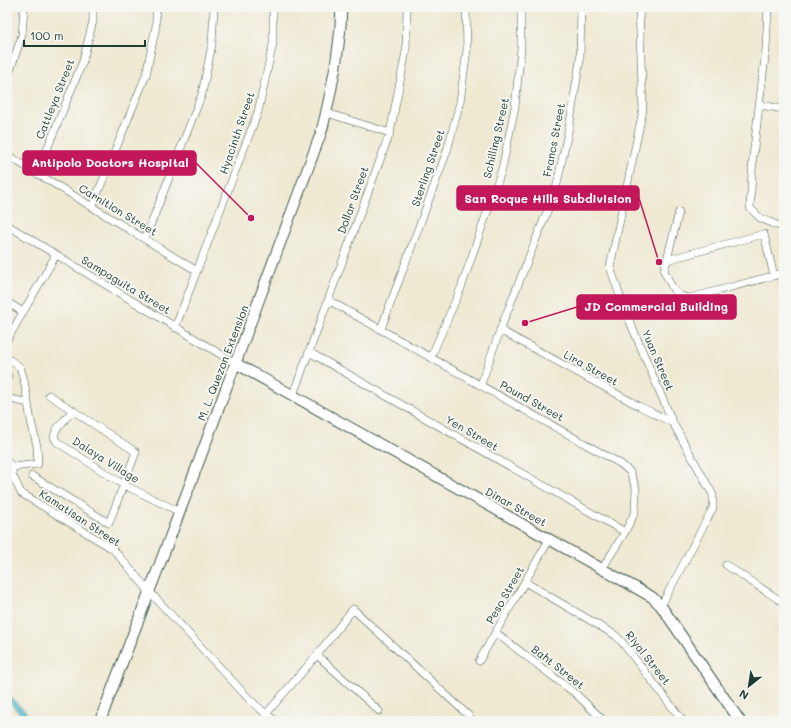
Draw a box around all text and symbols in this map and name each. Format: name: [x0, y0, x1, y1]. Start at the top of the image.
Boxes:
scale bar: [24, 22, 145, 48]
text: 100 m: [30, 27, 64, 43]
street label: Cattleya Street: [32, 56, 77, 141]
street label: Hyacinth Street: [215, 90, 258, 176]
street label: Schilling Street: [479, 96, 512, 180]
street label: Francs Street: [539, 102, 568, 178]
street label: Sterling Street: [407, 127, 448, 208]
callout: Antipolo Doctors Hospital: [23, 151, 196, 175]
text: Antipolo Doctors Hospital: [31, 154, 189, 170]
street label: Dollar Street: [333, 164, 372, 236]
street label: Carnition Street: [76, 180, 160, 239]
callout: San Roque Hills Subdivision: [457, 186, 639, 210]
text: San Roque Hills Subdivision: [465, 190, 632, 206]
street label: Sampaguita Street: [79, 252, 174, 317]
callout: JD Commercial Building: [577, 295, 736, 319]
text: JD Commercial Building: [584, 298, 728, 314]
street label: M. L. Quezon Extension: [194, 303, 252, 423]
street label: Yuan Street: [639, 327, 678, 393]
street label: Lira Street: [561, 346, 621, 389]
street label: Pound Street: [498, 377, 567, 424]
street label: Yen Street: [443, 411, 502, 454]
street label: Dalaya Village: [70, 433, 143, 486]
street label: Dinar Street: [483, 484, 550, 530]
street label: Kamatisan Street: [37, 486, 124, 550]
street label: Peso Street: [482, 563, 527, 626]
street label: Riyal Street: [623, 628, 674, 688]
street label: Baht Street: [529, 641, 588, 692]
north arrow: [729, 666, 769, 706]
text: N: [736, 687, 751, 704]

